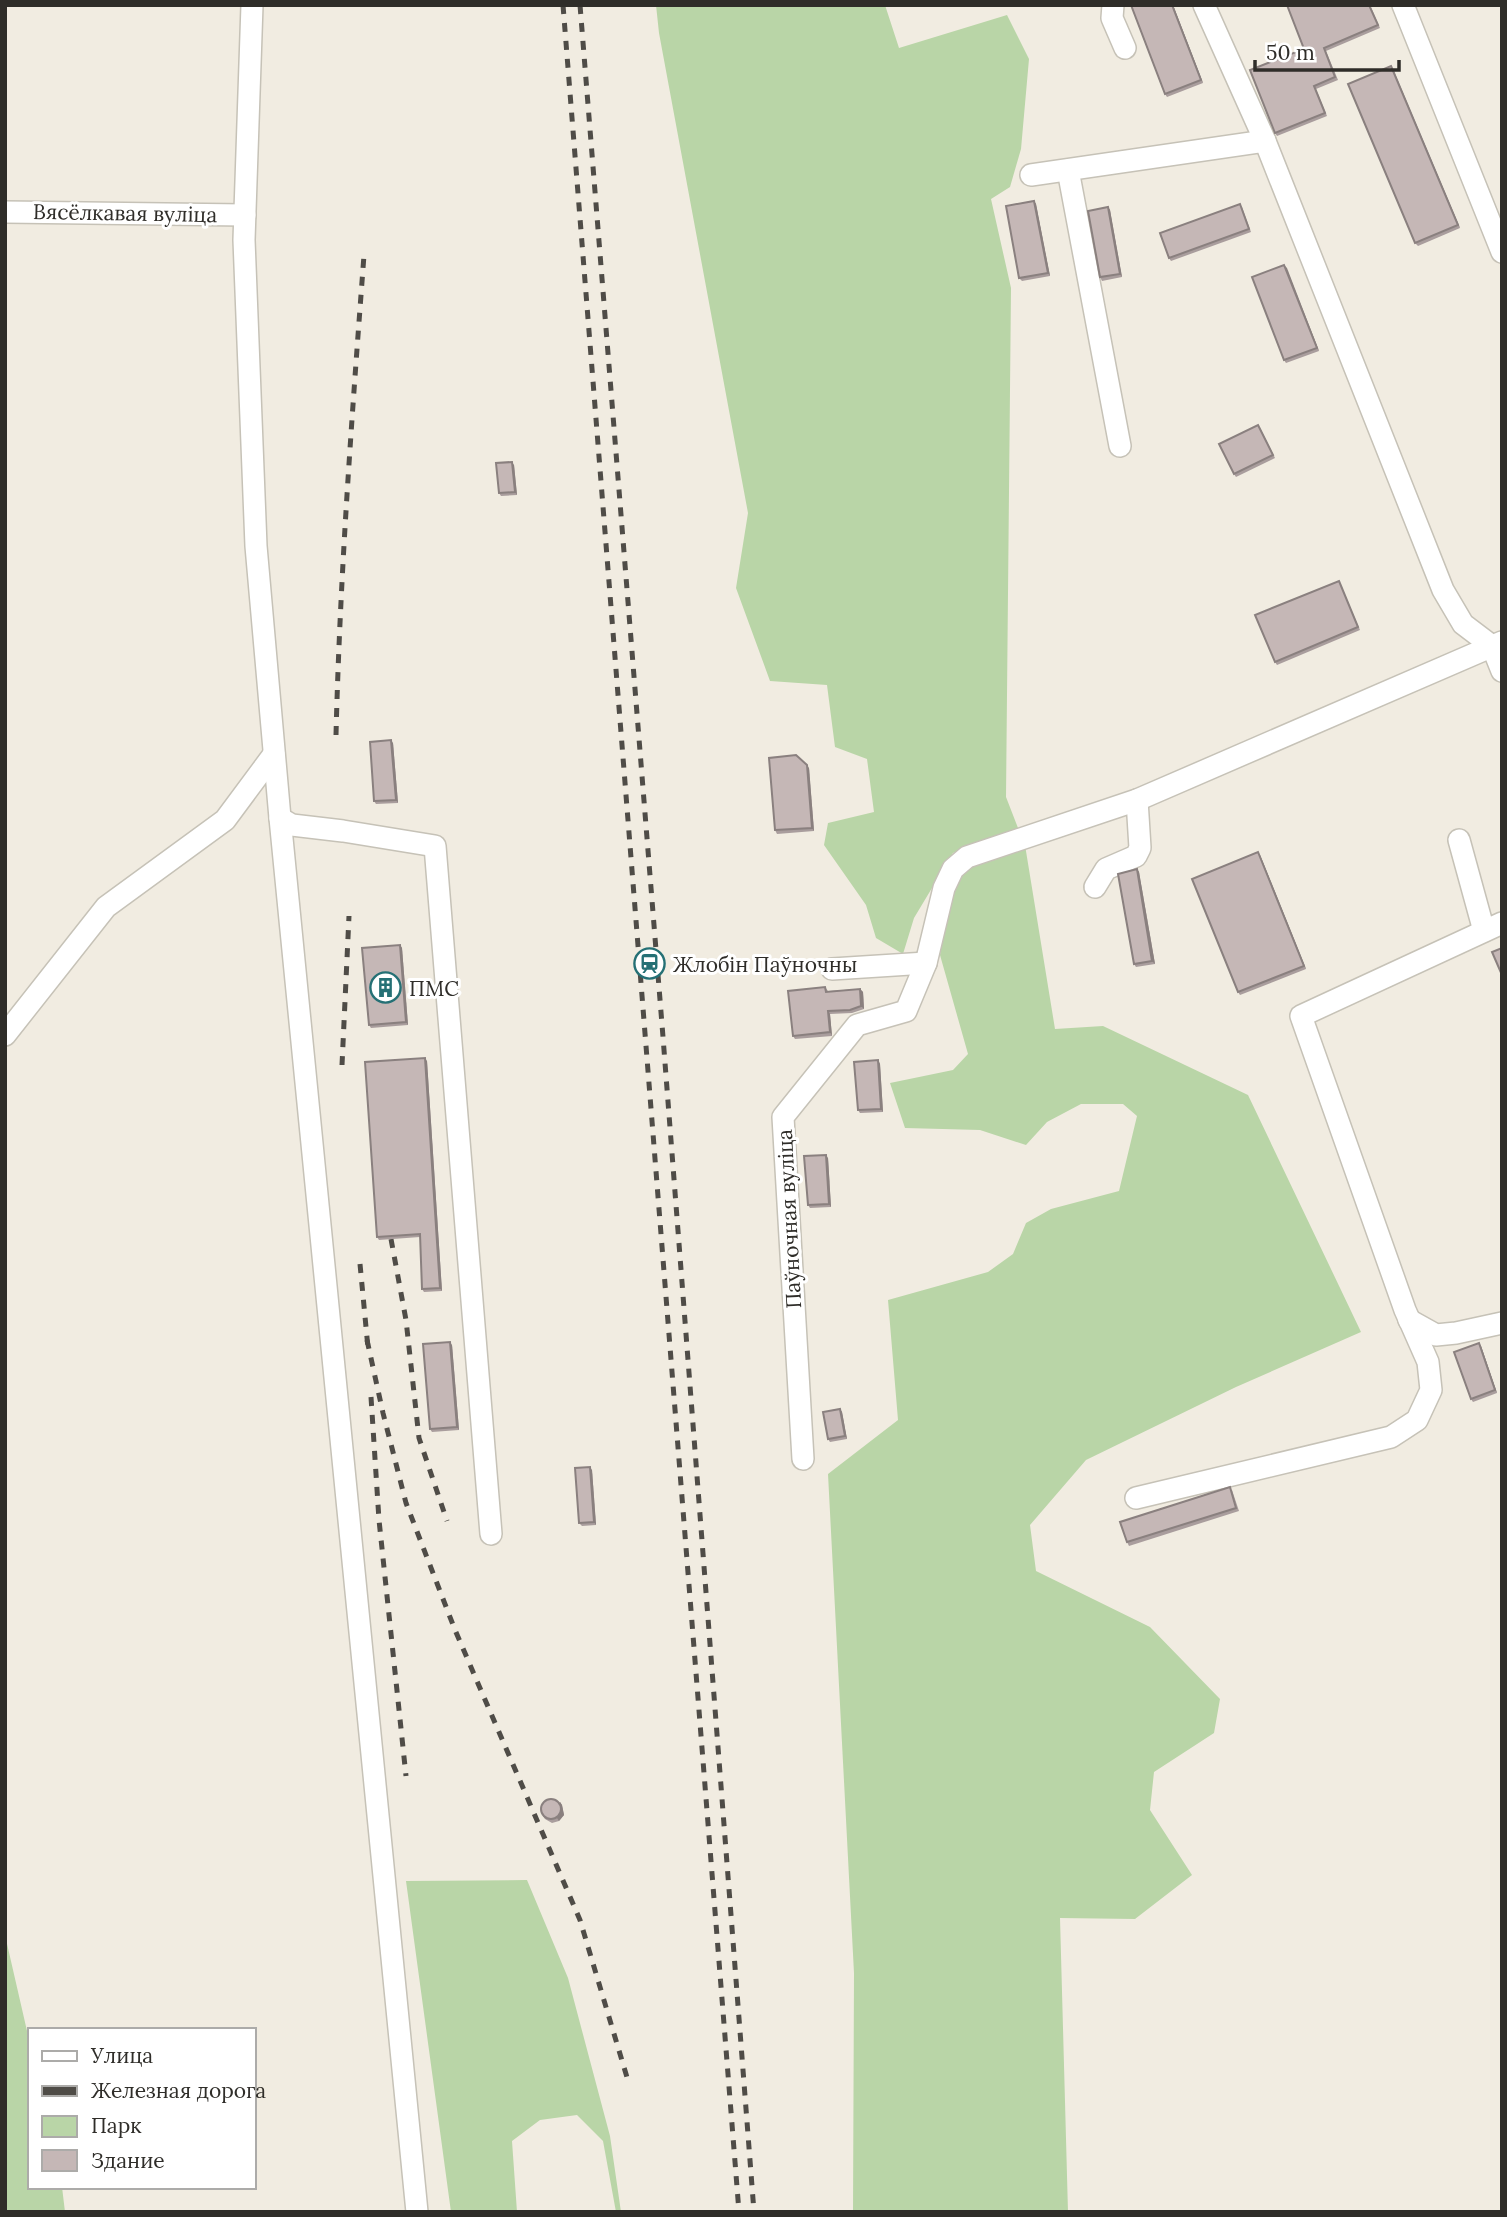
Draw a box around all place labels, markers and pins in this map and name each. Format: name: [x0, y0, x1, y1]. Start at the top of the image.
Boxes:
station icon: Жлобін Паўночны: [633, 947, 667, 981]
place label: Жлобін Паўночны: [673, 951, 857, 978]
building icon: ПМС: [369, 971, 403, 1005]
place label: ПМС: [409, 975, 459, 1002]

